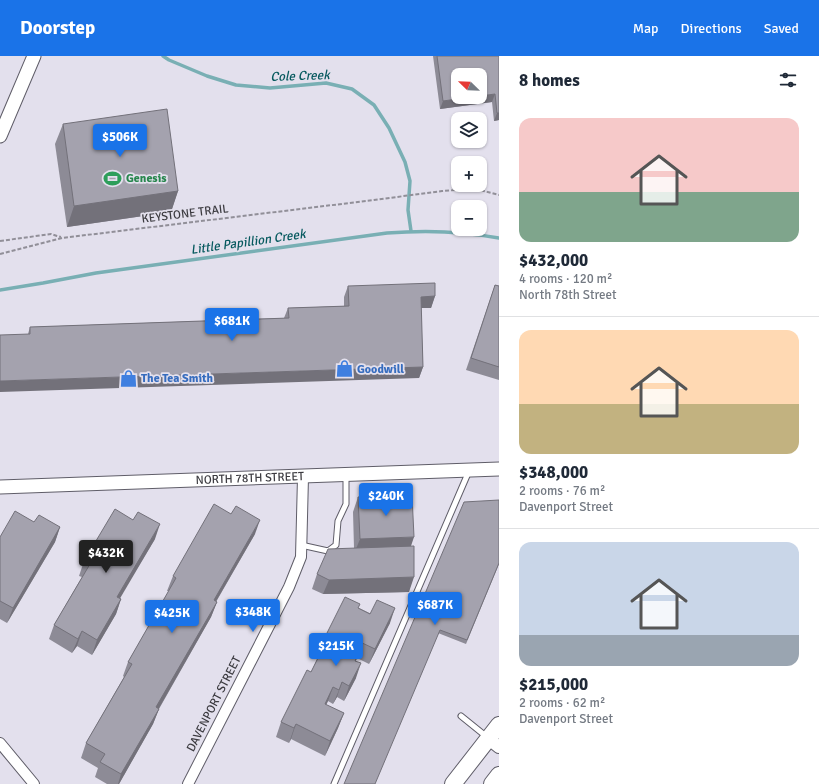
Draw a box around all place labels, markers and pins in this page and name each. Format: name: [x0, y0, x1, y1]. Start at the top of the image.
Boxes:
pin: $506K: [92, 124, 148, 158]
sports icon: Genesis: [103, 168, 123, 188]
place label: Genesis: [126, 171, 167, 186]
pin: $681K: [204, 308, 260, 342]
shop icon: Goodwill: [334, 359, 354, 379]
place label: Goodwill: [357, 362, 404, 377]
shop icon: The Tea Smith: [118, 368, 138, 388]
place label: The Tea Smith: [141, 371, 213, 386]
pin: $240K: [358, 483, 414, 517]
pin: $432K: [78, 540, 134, 574]
pin: $687K: [407, 592, 463, 626]
pin: $348K: [225, 599, 281, 633]
pin: $425K: [144, 600, 200, 634]
pin: $215K: [308, 633, 364, 667]

